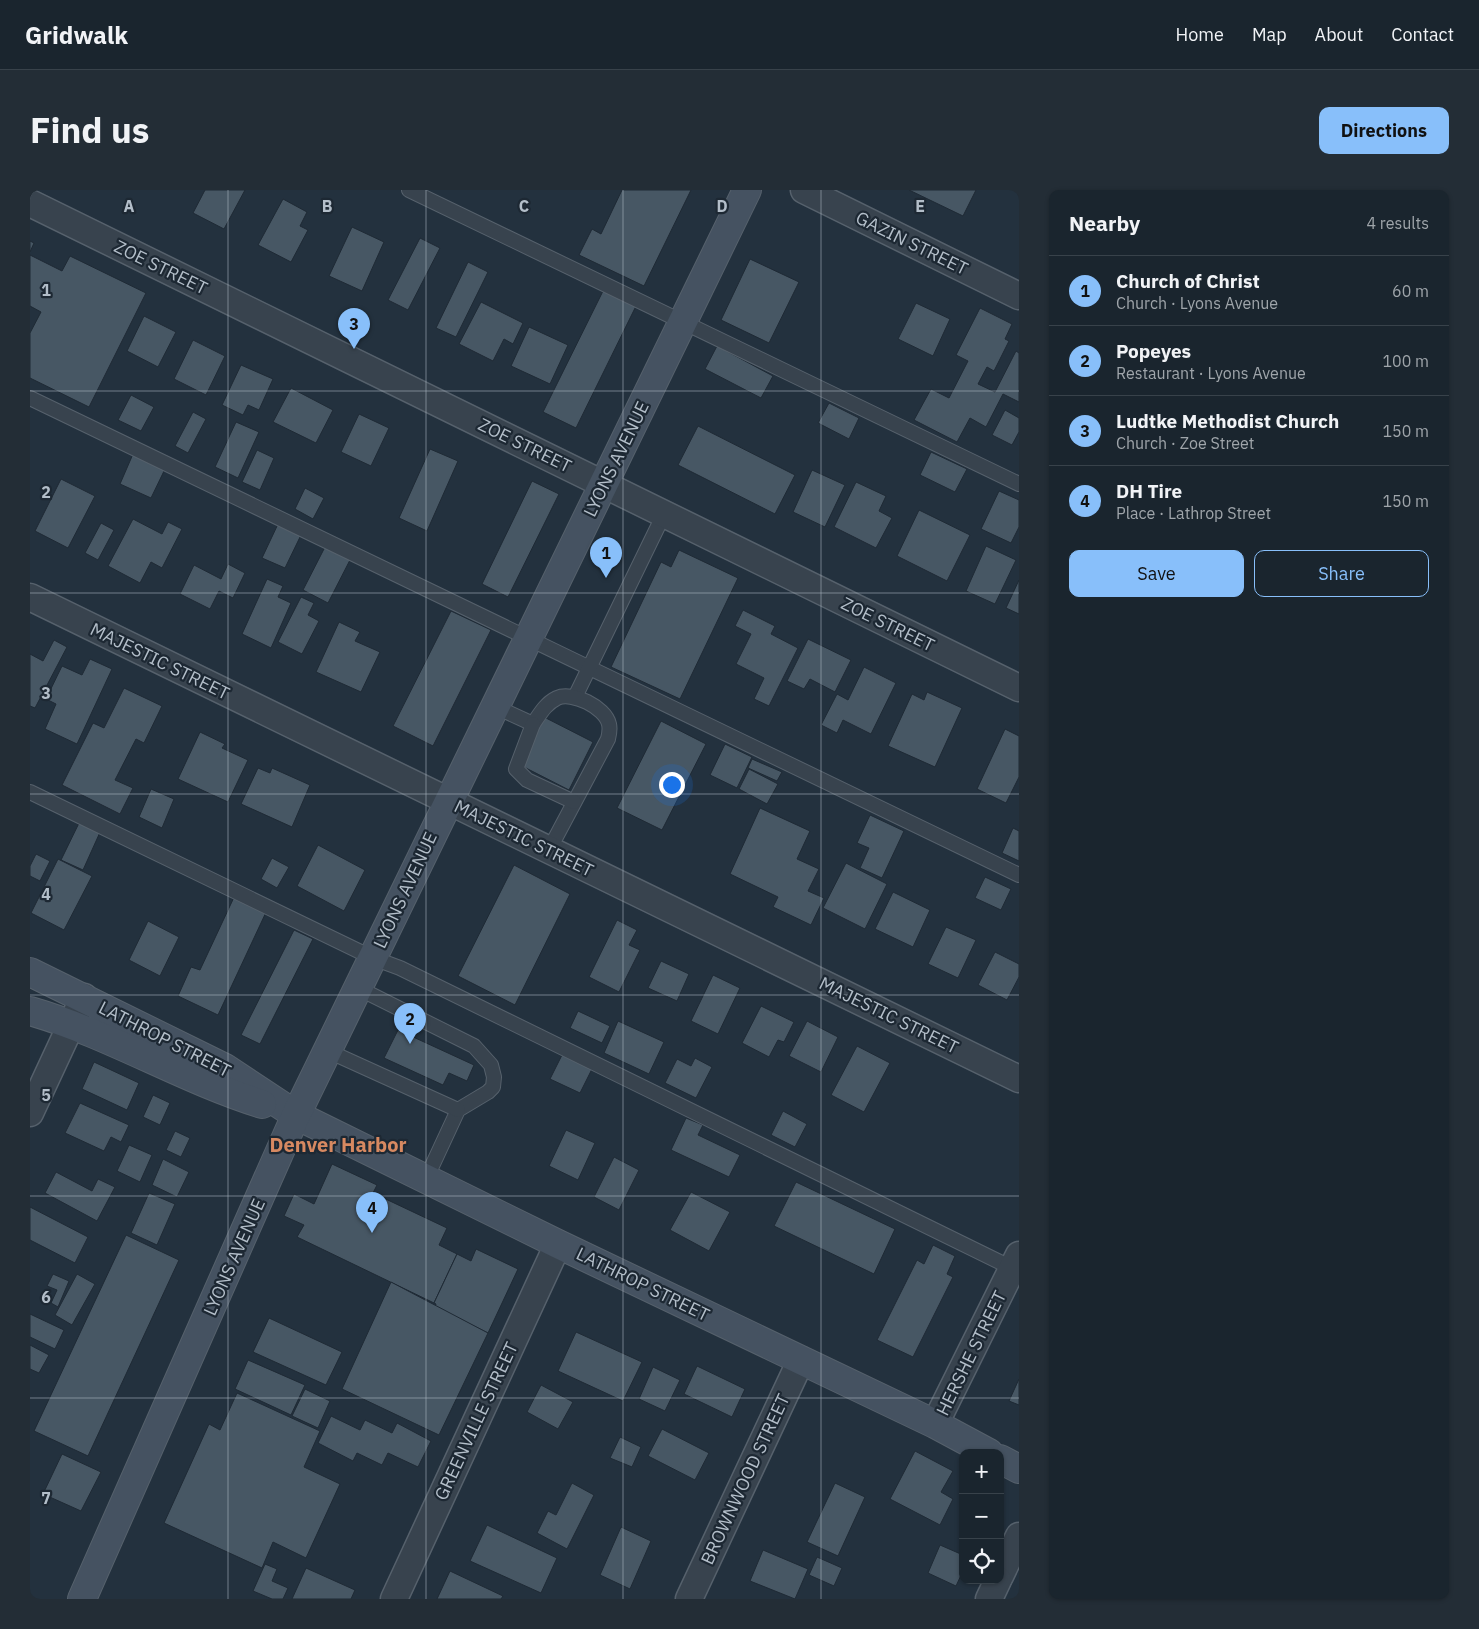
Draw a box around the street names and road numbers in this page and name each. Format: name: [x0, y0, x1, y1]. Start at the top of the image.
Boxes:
street label: GAZIN STREET: [852, 207, 972, 279]
street label: ZOE STREET: [111, 235, 211, 299]
street label: LYONS AVENUE: [578, 397, 654, 521]
street label: ZOE STREET: [475, 413, 575, 477]
street label: ZOE STREET: [838, 592, 938, 656]
street label: MAJESTIC STREET: [87, 617, 233, 705]
street label: MAJESTIC STREET: [451, 794, 597, 882]
street label: LYONS AVENUE: [368, 828, 442, 952]
street label: MAJESTIC STREET: [816, 971, 962, 1059]
street label: LATHROP STREET: [95, 996, 235, 1082]
street label: LYONS AVENUE: [198, 1195, 270, 1319]
street label: LATHROP STREET: [573, 1242, 713, 1326]
street label: HERSHE STREET: [931, 1287, 1011, 1419]
street label: GREENVILLE STREET: [429, 1338, 523, 1504]
street label: BROWNWOOD STREET: [695, 1390, 795, 1568]

